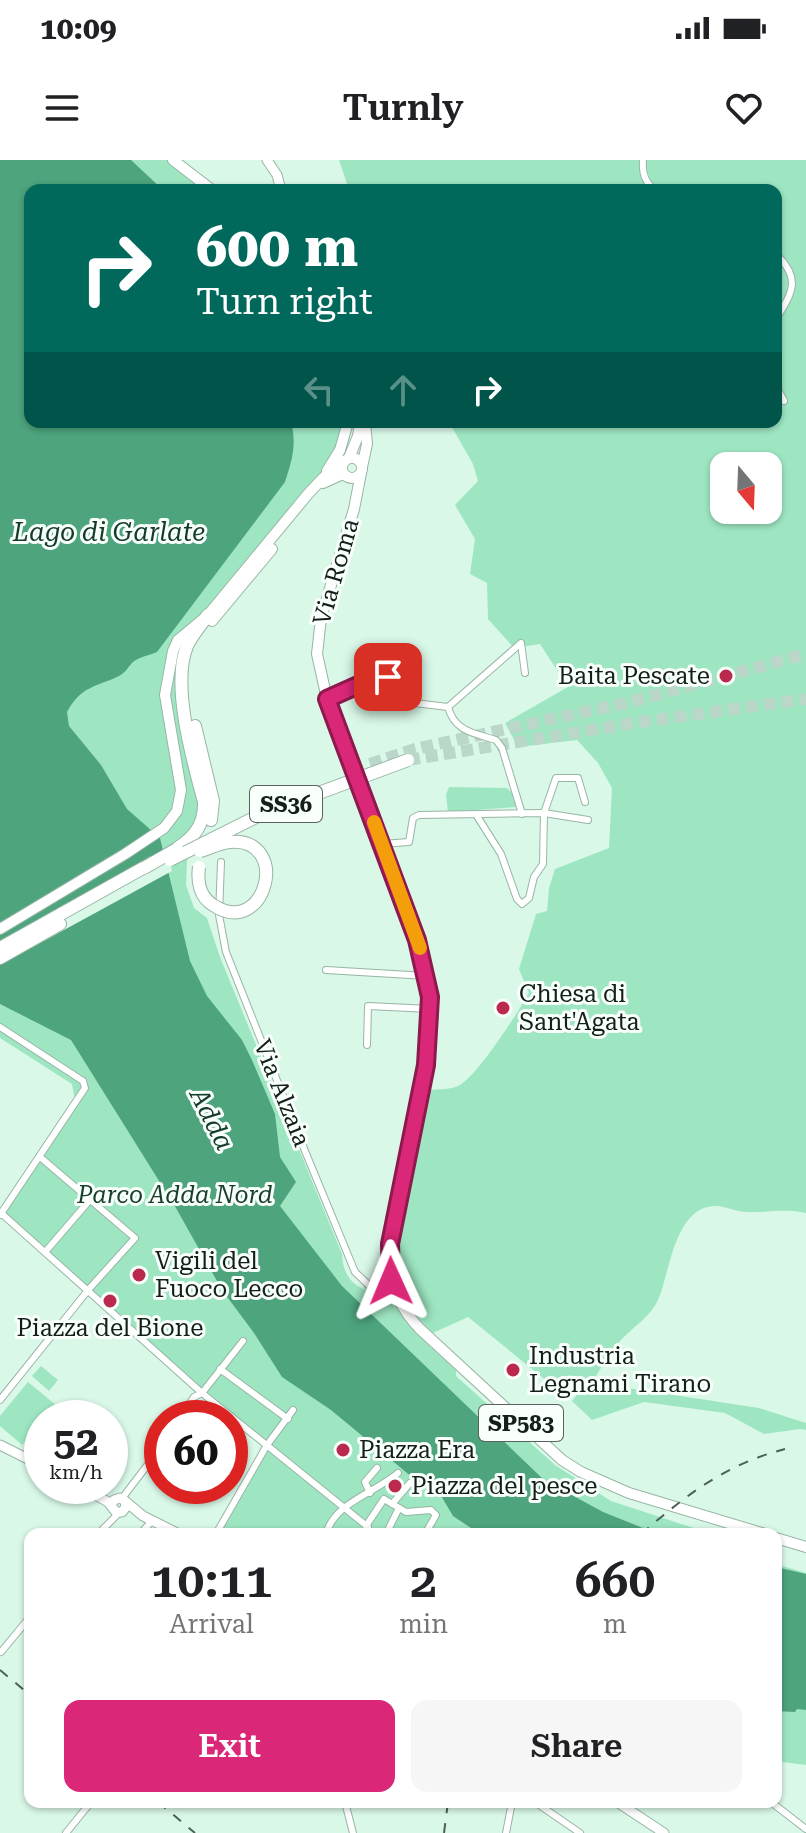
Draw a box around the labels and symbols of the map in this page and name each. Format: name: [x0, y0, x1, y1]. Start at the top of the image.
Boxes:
north arrow: [710, 452, 782, 524]
street label: Via Roma: [307, 516, 365, 628]
water label: Lago di Garlate: [12, 517, 205, 547]
pin: [354, 643, 422, 711]
place label: Baita Pescate: [558, 662, 710, 690]
marker: Baita Pescate: [717, 667, 735, 685]
road number: SS36: [250, 786, 322, 822]
place label: Chiesa di Sant'Agata: [519, 980, 639, 1036]
marker: Chiesa di Sant'Agata: [494, 999, 512, 1017]
street label: Via Alzaia: [248, 1035, 316, 1151]
water label: Adda: [183, 1081, 240, 1155]
park label: Parco Adda Nord: [76, 1181, 273, 1209]
position arrow: [349, 1239, 433, 1323]
place label: Vigili del Fuoco Lecco: [155, 1247, 303, 1303]
marker: Vigili del Fuoco Lecco: [130, 1266, 148, 1284]
marker: Piazza del Bione: [101, 1292, 119, 1310]
place label: Piazza del Bione: [17, 1314, 203, 1342]
place label: Industria Legnami Tirano: [529, 1342, 711, 1398]
marker: Industria Legnami Tirano: [504, 1361, 522, 1379]
speed limit sign: 60: [144, 1400, 248, 1504]
road number: SP583: [479, 1405, 563, 1441]
place label: Piazza Era: [359, 1436, 475, 1464]
marker: Piazza Era: [334, 1441, 352, 1459]
place label: Piazza del pesce: [411, 1472, 597, 1500]
marker: Piazza del pesce: [386, 1477, 404, 1495]

